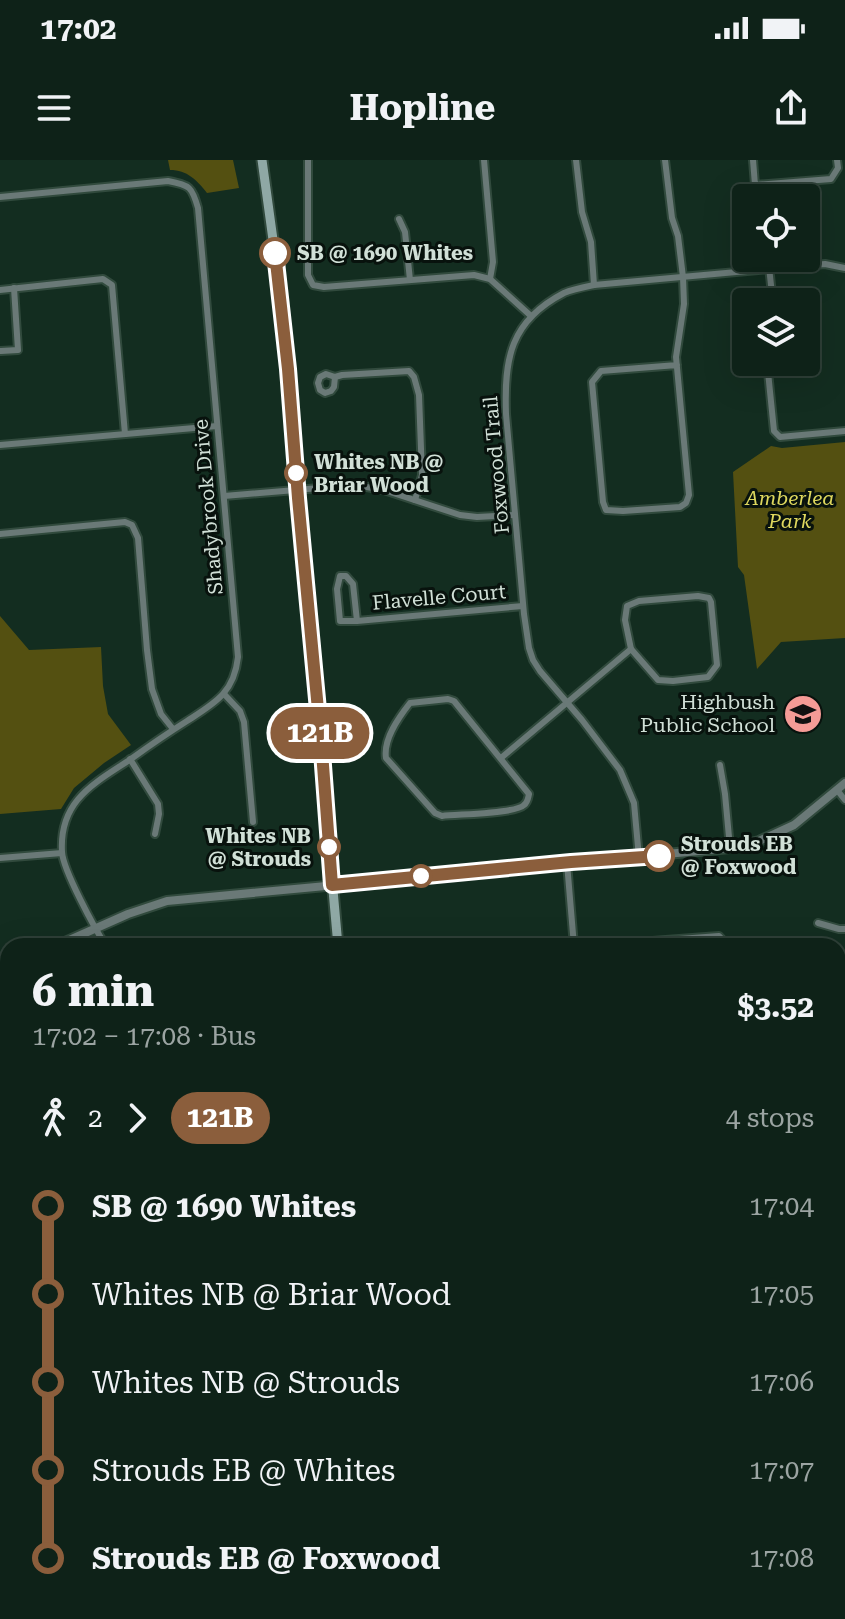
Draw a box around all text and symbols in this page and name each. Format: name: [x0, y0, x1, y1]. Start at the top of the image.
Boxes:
text: 17:02: [40, 11, 117, 46]
icon: menu: [32, 86, 76, 130]
icon: share: [769, 86, 813, 130]
text: Hopline: [350, 87, 495, 129]
map controls: [732, 184, 820, 376]
button: locate: [732, 184, 820, 272]
marker: SB @ 1690 Whites: [260, 238, 290, 268]
place label: SB @ 1690 Whites: [297, 241, 473, 265]
button: layers: [732, 288, 820, 376]
street label: Foxwood Trail: [478, 395, 514, 535]
street label: Shadybrook Drive: [188, 418, 228, 596]
place label: Whites NB @ Briar Wood: [314, 450, 443, 497]
marker: Whites NB @ Briar Wood: [285, 462, 307, 484]
park label: Amberlea Park: [745, 486, 834, 533]
street label: Flavelle Court: [371, 579, 507, 615]
place label: Highbush Public School: [640, 690, 775, 737]
school or university icon: Highbush Public School: [782, 693, 824, 735]
line badge: 121B: [264, 707, 376, 759]
text: 121B: [286, 716, 354, 749]
place label: Whites NB @ Strouds: [205, 824, 311, 871]
place label: Strouds EB @ Foxwood: [681, 832, 797, 879]
marker: Whites NB @ Strouds: [318, 836, 340, 858]
marker: Strouds EB @ Foxwood: [644, 841, 674, 871]
unlabelled marker: [410, 865, 432, 887]
text: 6 min: [32, 965, 154, 1017]
text: $3.52: [737, 989, 814, 1024]
text: 17:02 – 17:08 · Bus: [32, 1021, 256, 1051]
icon: walk: [32, 1096, 76, 1140]
icon: forward: [115, 1096, 159, 1140]
text: 121B: [187, 1101, 254, 1134]
text: 2: [88, 1103, 103, 1133]
text: 4 stops: [726, 1103, 814, 1133]
text: SB @ 1690 Whites: [92, 1189, 356, 1224]
text: 17:04: [749, 1191, 814, 1221]
text: Whites NB @ Briar Wood: [92, 1277, 451, 1312]
text: 17:05: [749, 1279, 814, 1309]
text: Whites NB @ Strouds: [92, 1365, 400, 1400]
text: 17:06: [749, 1367, 814, 1397]
text: Strouds EB @ Whites: [92, 1453, 395, 1488]
text: 17:07: [749, 1455, 814, 1485]
text: Strouds EB @ Foxwood: [92, 1541, 440, 1576]
text: 17:08: [749, 1543, 814, 1573]

